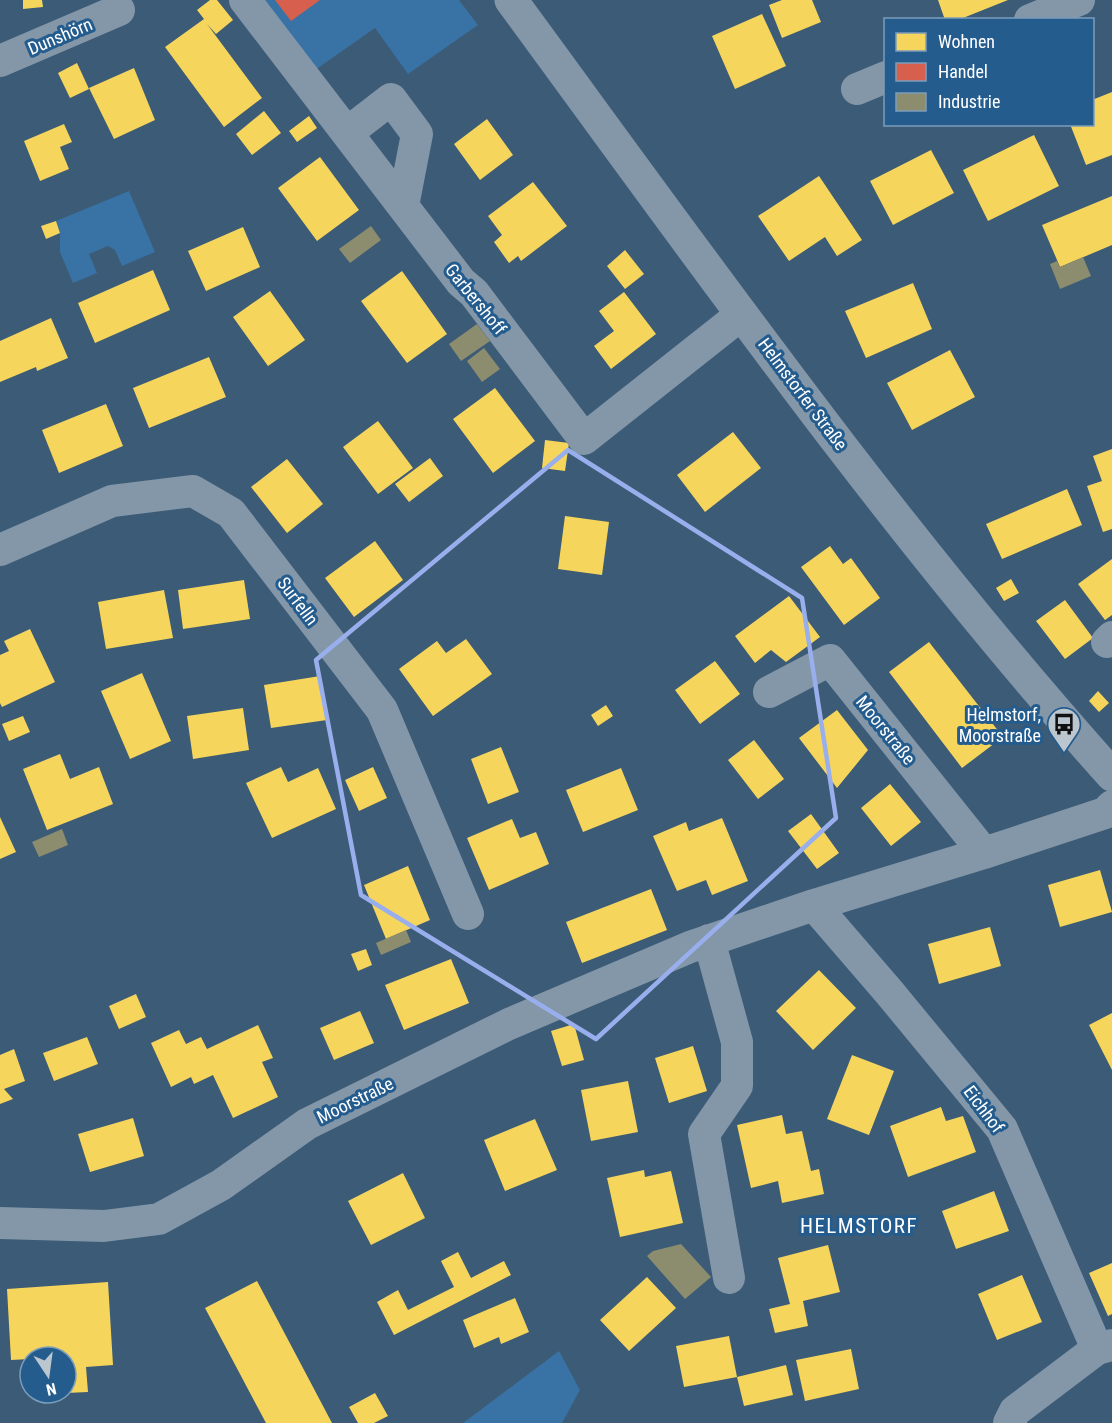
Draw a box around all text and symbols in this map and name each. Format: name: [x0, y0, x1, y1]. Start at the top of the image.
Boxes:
street label: Dunshörn: [25, 13, 95, 59]
legend: [884, 18, 1094, 126]
text: Wohnen: [938, 31, 995, 52]
text: Handel: [938, 61, 988, 82]
text: Industrie: [938, 91, 1000, 112]
street label: Garbershoff: [441, 259, 511, 339]
street label: Helmstorfer Straße: [754, 334, 852, 454]
street label: Surfelln: [273, 573, 323, 629]
street label: Moorstraße: [852, 691, 920, 769]
place label: Helmstorf, Moorstraße: [959, 704, 1041, 746]
bus stop icon: Helmstorf, Moorstraße: [1046, 706, 1082, 753]
street label: Moorstraße: [313, 1073, 397, 1127]
street label: Eichhof: [960, 1081, 1009, 1137]
district label: HELMSTORF: [800, 1214, 918, 1238]
north arrow: [18, 1345, 78, 1405]
text: N: [44, 1379, 58, 1399]

